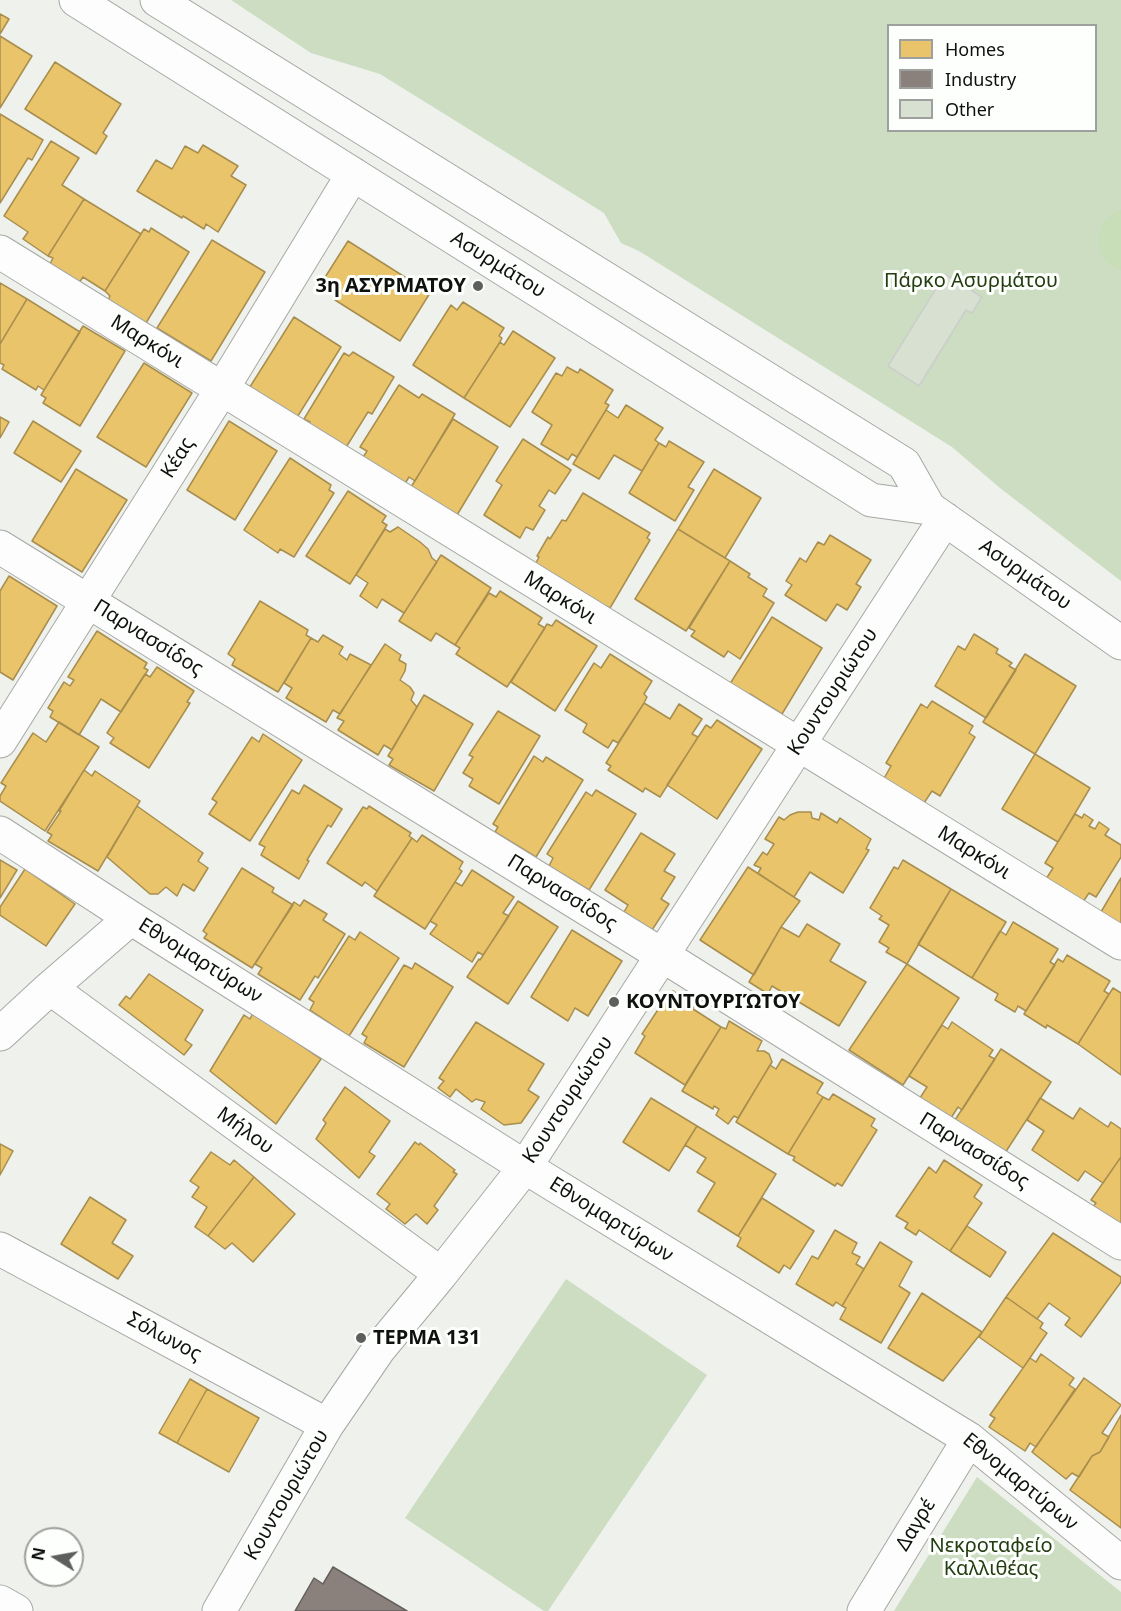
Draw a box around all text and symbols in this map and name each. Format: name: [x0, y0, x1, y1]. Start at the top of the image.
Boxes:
legend: [887, 24, 1097, 132]
text: Homes: [945, 37, 1005, 61]
text: Industry: [945, 67, 1016, 91]
text: Other: [945, 97, 994, 121]
street label: Ασυρμάτου: [446, 226, 550, 304]
park label: Πάρκο Ασυρμάτου: [884, 269, 1058, 293]
place label: 3η ΑΣΥΡΜΑΤΟΥ: [316, 274, 466, 298]
marker: 3η ΑΣΥΡΜΑΤΟΥ: [471, 279, 485, 293]
street label: Μαρκόνι: [106, 310, 188, 374]
street label: Κέας: [156, 433, 200, 483]
street label: Ασυρμάτου: [974, 534, 1076, 616]
street label: Μαρκόνι: [519, 566, 601, 630]
street label: Παρνασσίδος: [89, 595, 207, 681]
street label: Κουντουριώτου: [783, 624, 883, 760]
street label: Μαρκόνι: [933, 821, 1015, 885]
street label: Παρνασσίδος: [503, 850, 621, 936]
street label: Εθνομαρτύρων: [134, 913, 266, 1009]
place label: ΚΟΥΝΤΟΥΡΙΏΤΟΥ: [626, 990, 801, 1014]
marker: ΚΟΥΝΤΟΥΡΙΏΤΟΥ: [607, 995, 621, 1009]
street label: Κουντουριώτου: [518, 1032, 618, 1168]
street label: Μήλου: [212, 1102, 278, 1160]
street label: Παρνασσίδος: [915, 1108, 1033, 1194]
street label: Εθνομαρτύρων: [545, 1172, 677, 1268]
street label: Σόλωνος: [123, 1307, 205, 1367]
place label: ΤΕΡΜΑ 131: [373, 1326, 480, 1350]
marker: ΤΕΡΜΑ 131: [354, 1331, 368, 1345]
street label: Κουντουριώτου: [240, 1425, 334, 1565]
street label: Εθνομαρτύρων: [957, 1428, 1083, 1536]
street label: Δαγρέ: [891, 1494, 941, 1556]
north arrow: [24, 1527, 84, 1587]
park label: Νεκροταφείο Καλλιθέας: [929, 1534, 1053, 1581]
text: N: [26, 1545, 50, 1562]

